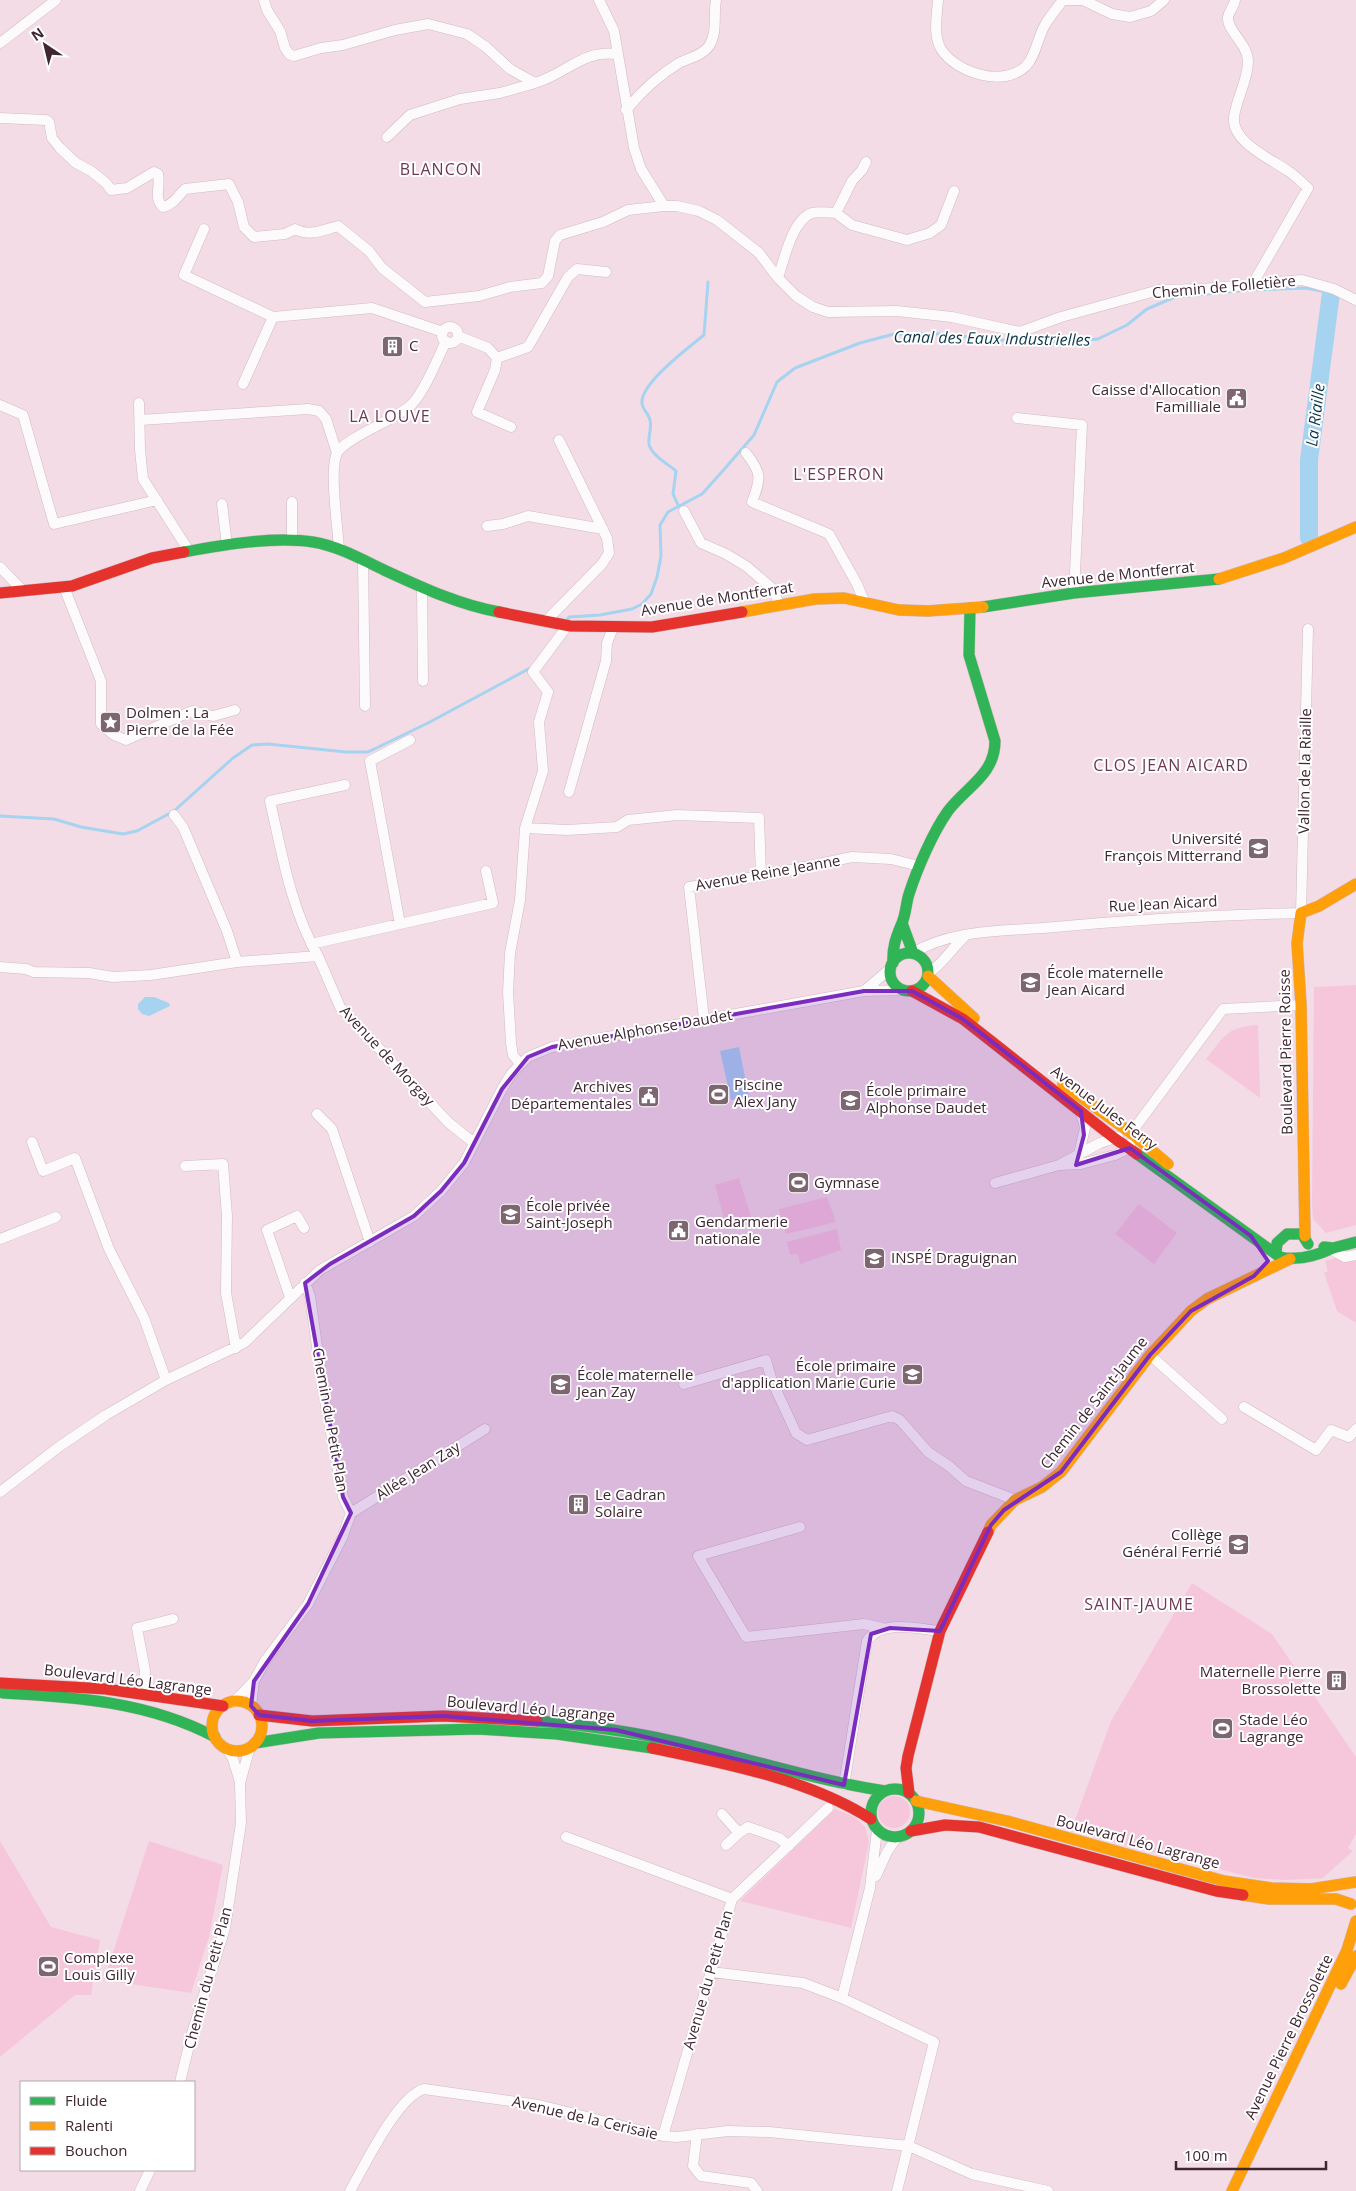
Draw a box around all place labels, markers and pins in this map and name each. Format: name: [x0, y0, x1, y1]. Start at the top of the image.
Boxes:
building icon: C: [381, 334, 405, 358]
place label: C: [409, 335, 418, 355]
place label: Caisse d'Allocation Familliale: [1091, 379, 1221, 416]
public building icon: Caisse d'Allocation Familliale: [1225, 387, 1249, 411]
place label: Dolmen : La Pierre de la Fée: [126, 702, 234, 739]
place icon: Dolmen : La Pierre de la Fée: [98, 710, 122, 734]
place label: Université François Mitterrand: [1104, 828, 1242, 865]
school or university icon: Université François Mitterrand: [1246, 836, 1270, 860]
place label: École maternelle Jean Aicard: [1045, 962, 1163, 999]
school or university icon: École maternelle Jean Aicard: [1019, 970, 1043, 994]
place label: Piscine Alex Jany: [734, 1074, 797, 1111]
place label: Archives Départementales: [511, 1076, 632, 1113]
place label: École primaire Alphonse Daudet: [866, 1080, 987, 1117]
sports icon: Piscine Alex Jany: [706, 1082, 730, 1106]
public building icon: Archives Départementales: [636, 1084, 660, 1108]
school or university icon: École primaire Alphonse Daudet: [838, 1088, 862, 1112]
sports icon: Gymnase: [786, 1171, 810, 1195]
place label: Gymnase: [814, 1172, 879, 1192]
place label: École privée Saint-Joseph: [526, 1195, 613, 1232]
school or university icon: École privée Saint-Joseph: [498, 1203, 522, 1227]
place label: Gendarmerie nationale: [695, 1211, 788, 1248]
public building icon: Gendarmerie nationale: [667, 1219, 691, 1243]
school or university icon: INSPÉ Draguignan: [863, 1246, 887, 1270]
place label: INSPÉ Draguignan: [891, 1247, 1017, 1267]
place label: École primaire d'application Marie Curie: [721, 1355, 896, 1392]
school or university icon: École primaire d'application Marie Curie: [900, 1363, 924, 1387]
place label: École maternelle Jean Zay: [575, 1364, 693, 1401]
school or university icon: École maternelle Jean Zay: [549, 1372, 573, 1396]
place label: Le Cadran Solaire: [595, 1484, 666, 1521]
building icon: Le Cadran Solaire: [567, 1492, 591, 1516]
place label: Collège Général Ferrié: [1122, 1524, 1222, 1561]
school or university icon: Collège Général Ferrié: [1226, 1532, 1250, 1556]
place label: Maternelle Pierre Brossolette: [1200, 1661, 1321, 1698]
building icon: Maternelle Pierre Brossolette: [1325, 1669, 1349, 1693]
place label: Stade Léo Lagrange: [1239, 1709, 1308, 1746]
sports icon: Stade Léo Lagrange: [1211, 1717, 1235, 1741]
place label: Complexe Louis Gilly: [64, 1947, 135, 1984]
sports icon: Complexe Louis Gilly: [36, 1955, 60, 1979]

